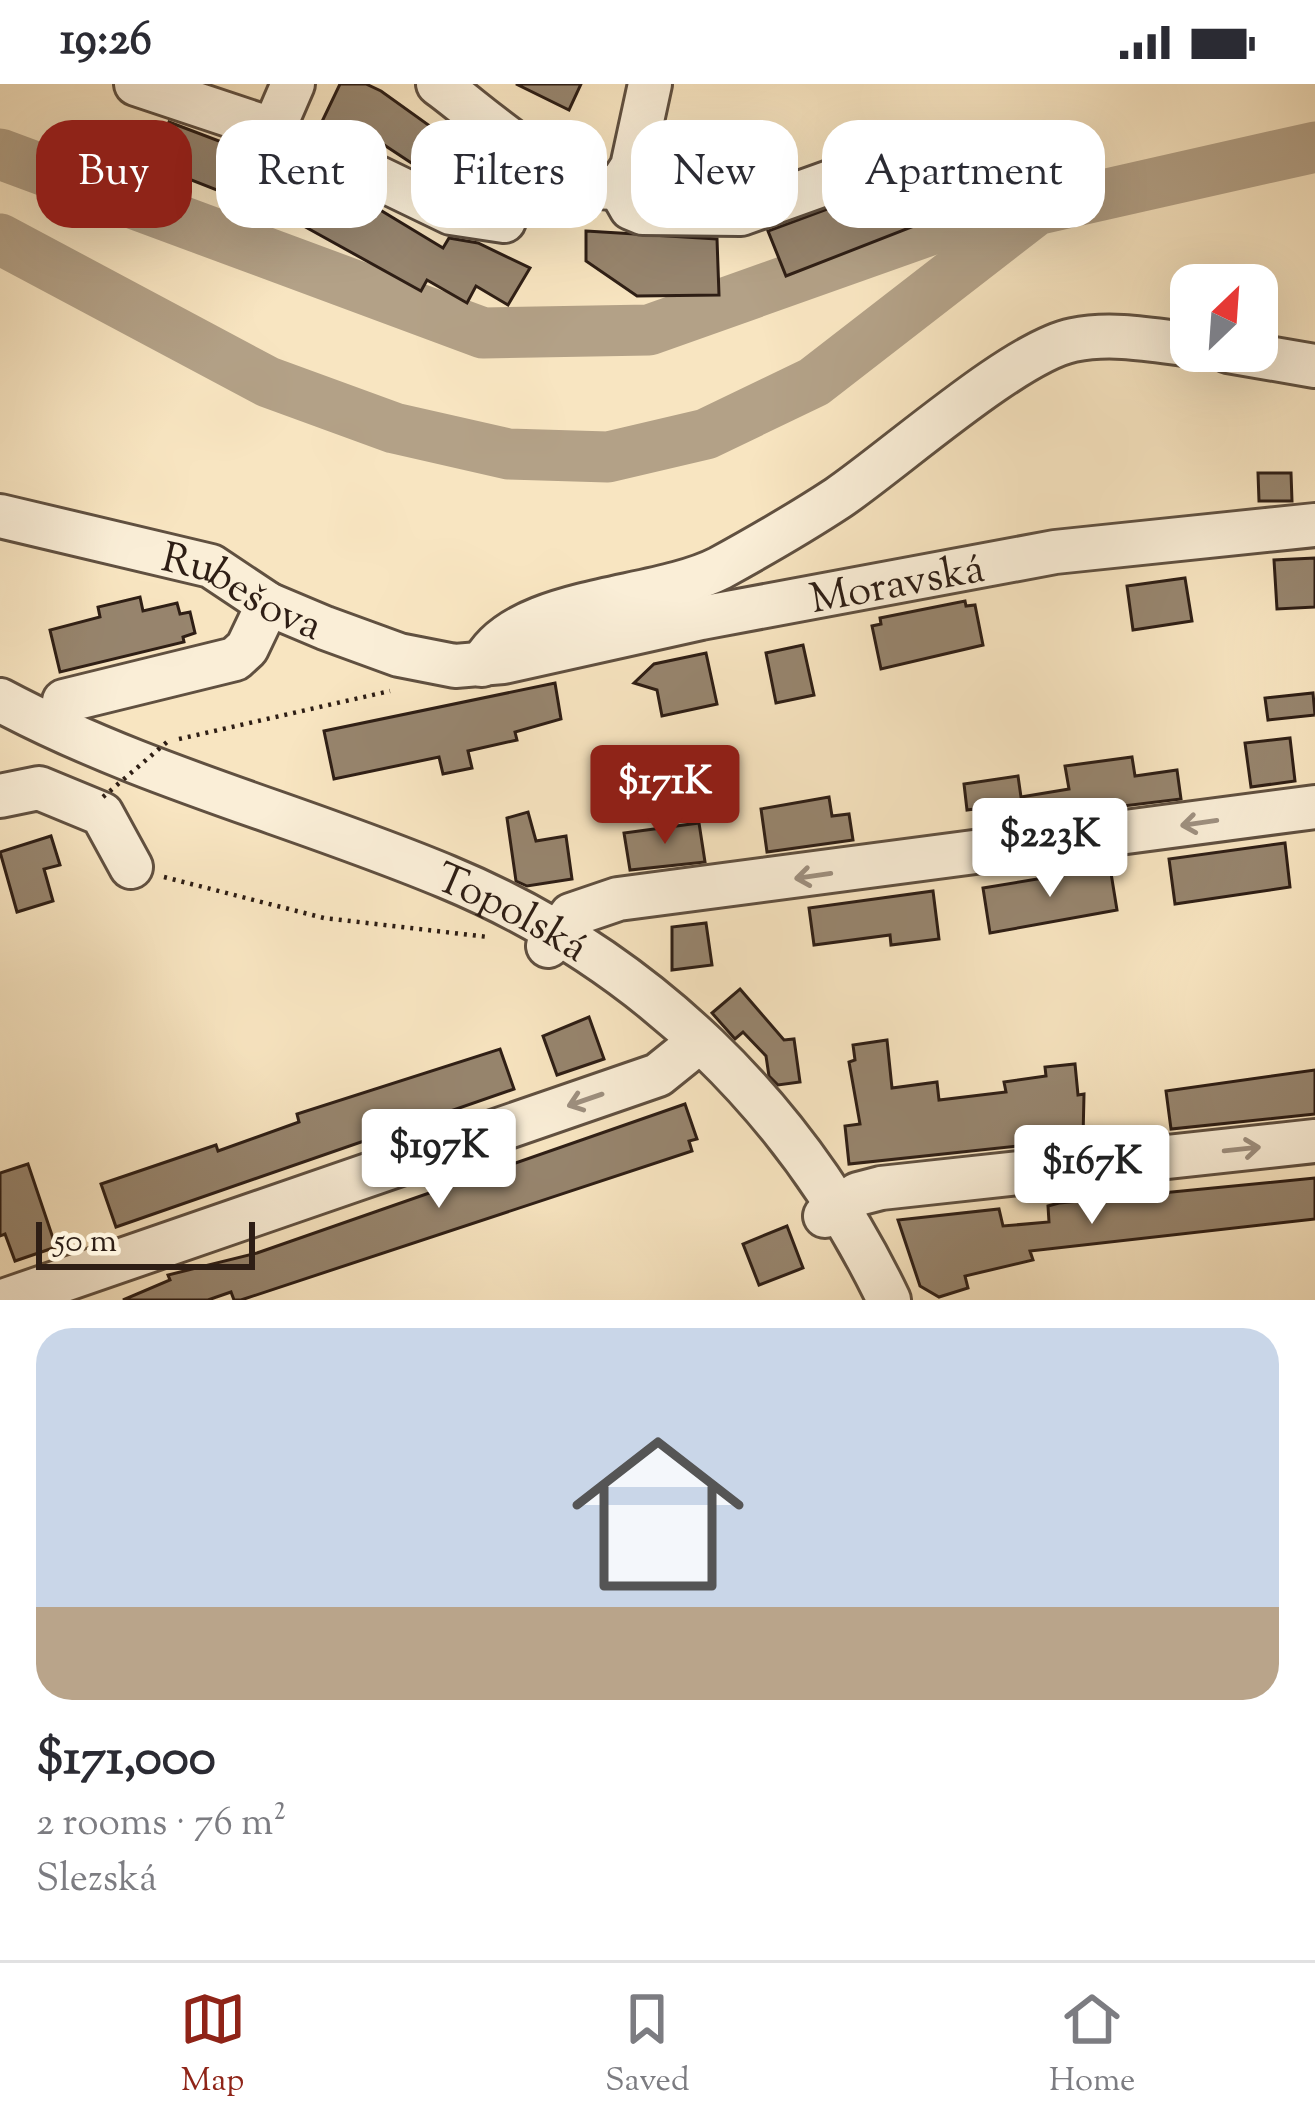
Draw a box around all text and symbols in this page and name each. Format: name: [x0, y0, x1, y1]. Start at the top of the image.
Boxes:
text: 19:26: [60, 10, 152, 75]
chip: Buy: [36, 120, 192, 228]
chip: Rent: [216, 120, 387, 228]
chip: Filters: [411, 120, 607, 228]
chip: New: [631, 120, 798, 228]
chip: Apartment: [822, 120, 1105, 228]
north arrow: [1170, 264, 1278, 372]
map controls: [1170, 264, 1278, 372]
street label: Rubešova: [155, 530, 330, 658]
street label: Moravská: [805, 541, 990, 632]
pin: $171K: [581, 745, 749, 847]
text: $171K: [617, 756, 713, 812]
pin: $223K: [966, 798, 1134, 900]
text: $223K: [999, 809, 1101, 865]
one-way arrow: [1180, 812, 1219, 835]
street label: Topolská: [425, 851, 599, 979]
one-way arrow: [794, 865, 833, 888]
one-way arrow: [567, 1091, 604, 1112]
pin: $197K: [355, 1109, 523, 1211]
text: $197K: [389, 1120, 489, 1176]
pin: $167K: [1008, 1125, 1176, 1227]
text: $167K: [1041, 1136, 1143, 1192]
one-way arrow: [1222, 1137, 1261, 1159]
scale bar: [36, 1216, 255, 1269]
text: 50 m: [54, 1219, 117, 1267]
icon: home: [550, 1406, 766, 1622]
text: $171,000: [36, 1724, 216, 1797]
text: 2 rooms · 76 m²: [36, 1797, 287, 1853]
text: Slezská: [36, 1853, 157, 1909]
tab: Map: [180, 1986, 246, 2106]
tab: Saved: [605, 1986, 690, 2106]
tab: Home: [1049, 1986, 1135, 2106]

